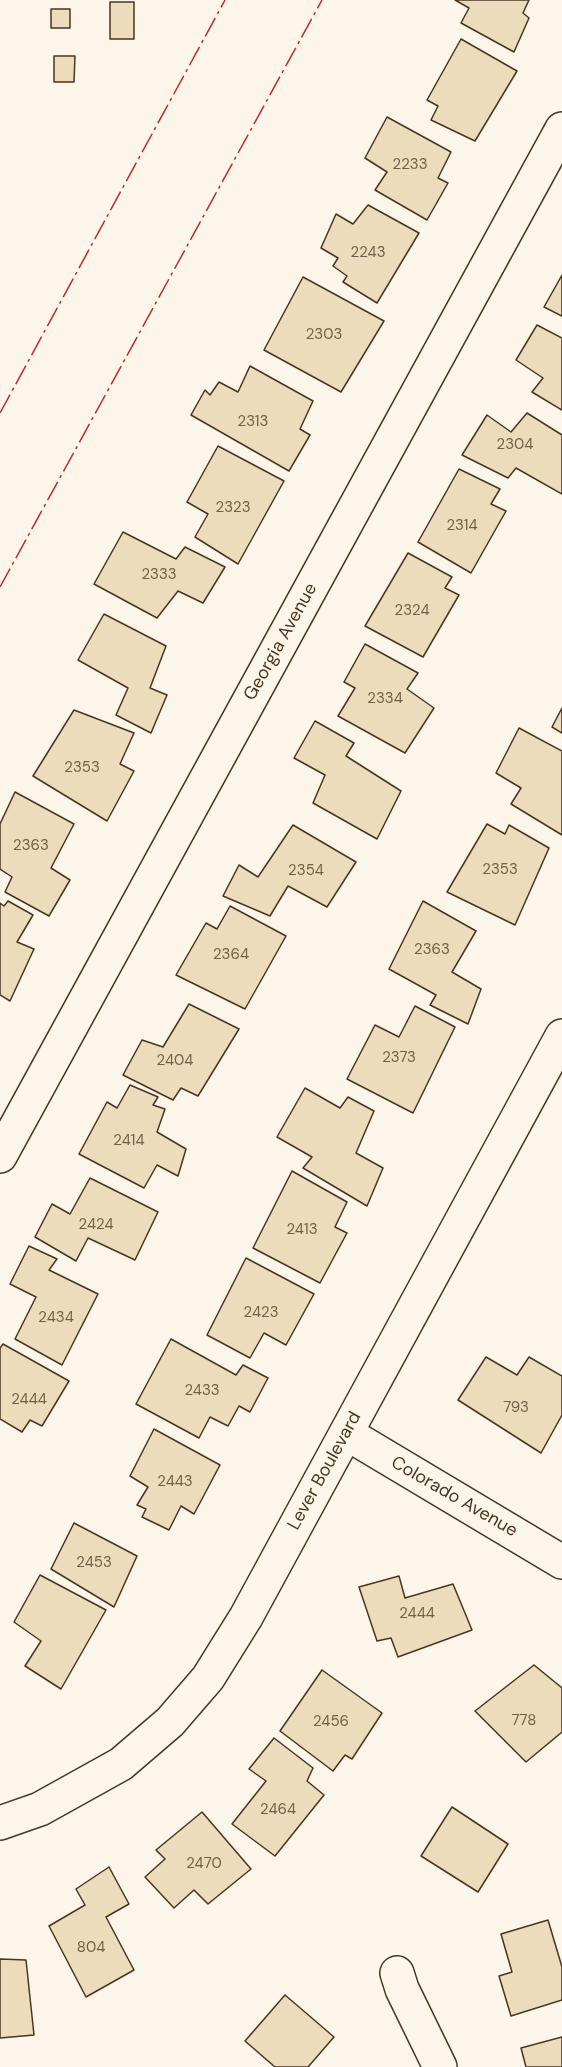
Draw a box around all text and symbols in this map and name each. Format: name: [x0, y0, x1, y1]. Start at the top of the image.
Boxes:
house number: 2233: [392, 156, 428, 174]
house number: 2243: [351, 244, 385, 262]
house number: 2303: [306, 326, 342, 344]
house number: 2313: [238, 413, 268, 431]
house number: 2304: [497, 436, 533, 454]
house number: 2323: [215, 499, 251, 517]
house number: 2314: [446, 517, 478, 535]
house number: 2333: [141, 566, 177, 584]
street label: Georgia Avenue: [240, 579, 322, 705]
house number: 2324: [395, 602, 429, 620]
house number: 2334: [367, 690, 403, 708]
house number: 2353: [64, 759, 100, 777]
house number: 2363: [13, 837, 49, 855]
house number: 2353: [482, 861, 518, 879]
house number: 2354: [288, 862, 324, 880]
house number: 2363: [414, 941, 450, 959]
house number: 2364: [213, 946, 249, 964]
house number: 2373: [382, 1049, 416, 1067]
house number: 2404: [157, 1052, 193, 1070]
house number: 2414: [113, 1132, 145, 1150]
house number: 2424: [79, 1216, 113, 1234]
house number: 2413: [286, 1221, 318, 1239]
house number: 2423: [244, 1304, 278, 1322]
house number: 2434: [38, 1309, 74, 1327]
house number: 2433: [184, 1382, 220, 1400]
house number: 2444: [11, 1391, 47, 1409]
house number: 793: [503, 1399, 529, 1417]
street label: Lever Boulevard: [284, 1408, 366, 1534]
street label: Colorado Avenue: [387, 1452, 521, 1542]
house number: 2443: [157, 1473, 193, 1491]
house number: 2453: [76, 1554, 112, 1572]
house number: 2444: [399, 1605, 435, 1623]
house number: 778: [512, 1712, 536, 1730]
house number: 2456: [313, 1713, 349, 1731]
house number: 2464: [260, 1801, 296, 1819]
house number: 2470: [186, 1855, 222, 1873]
house number: 804: [77, 1939, 105, 1957]

